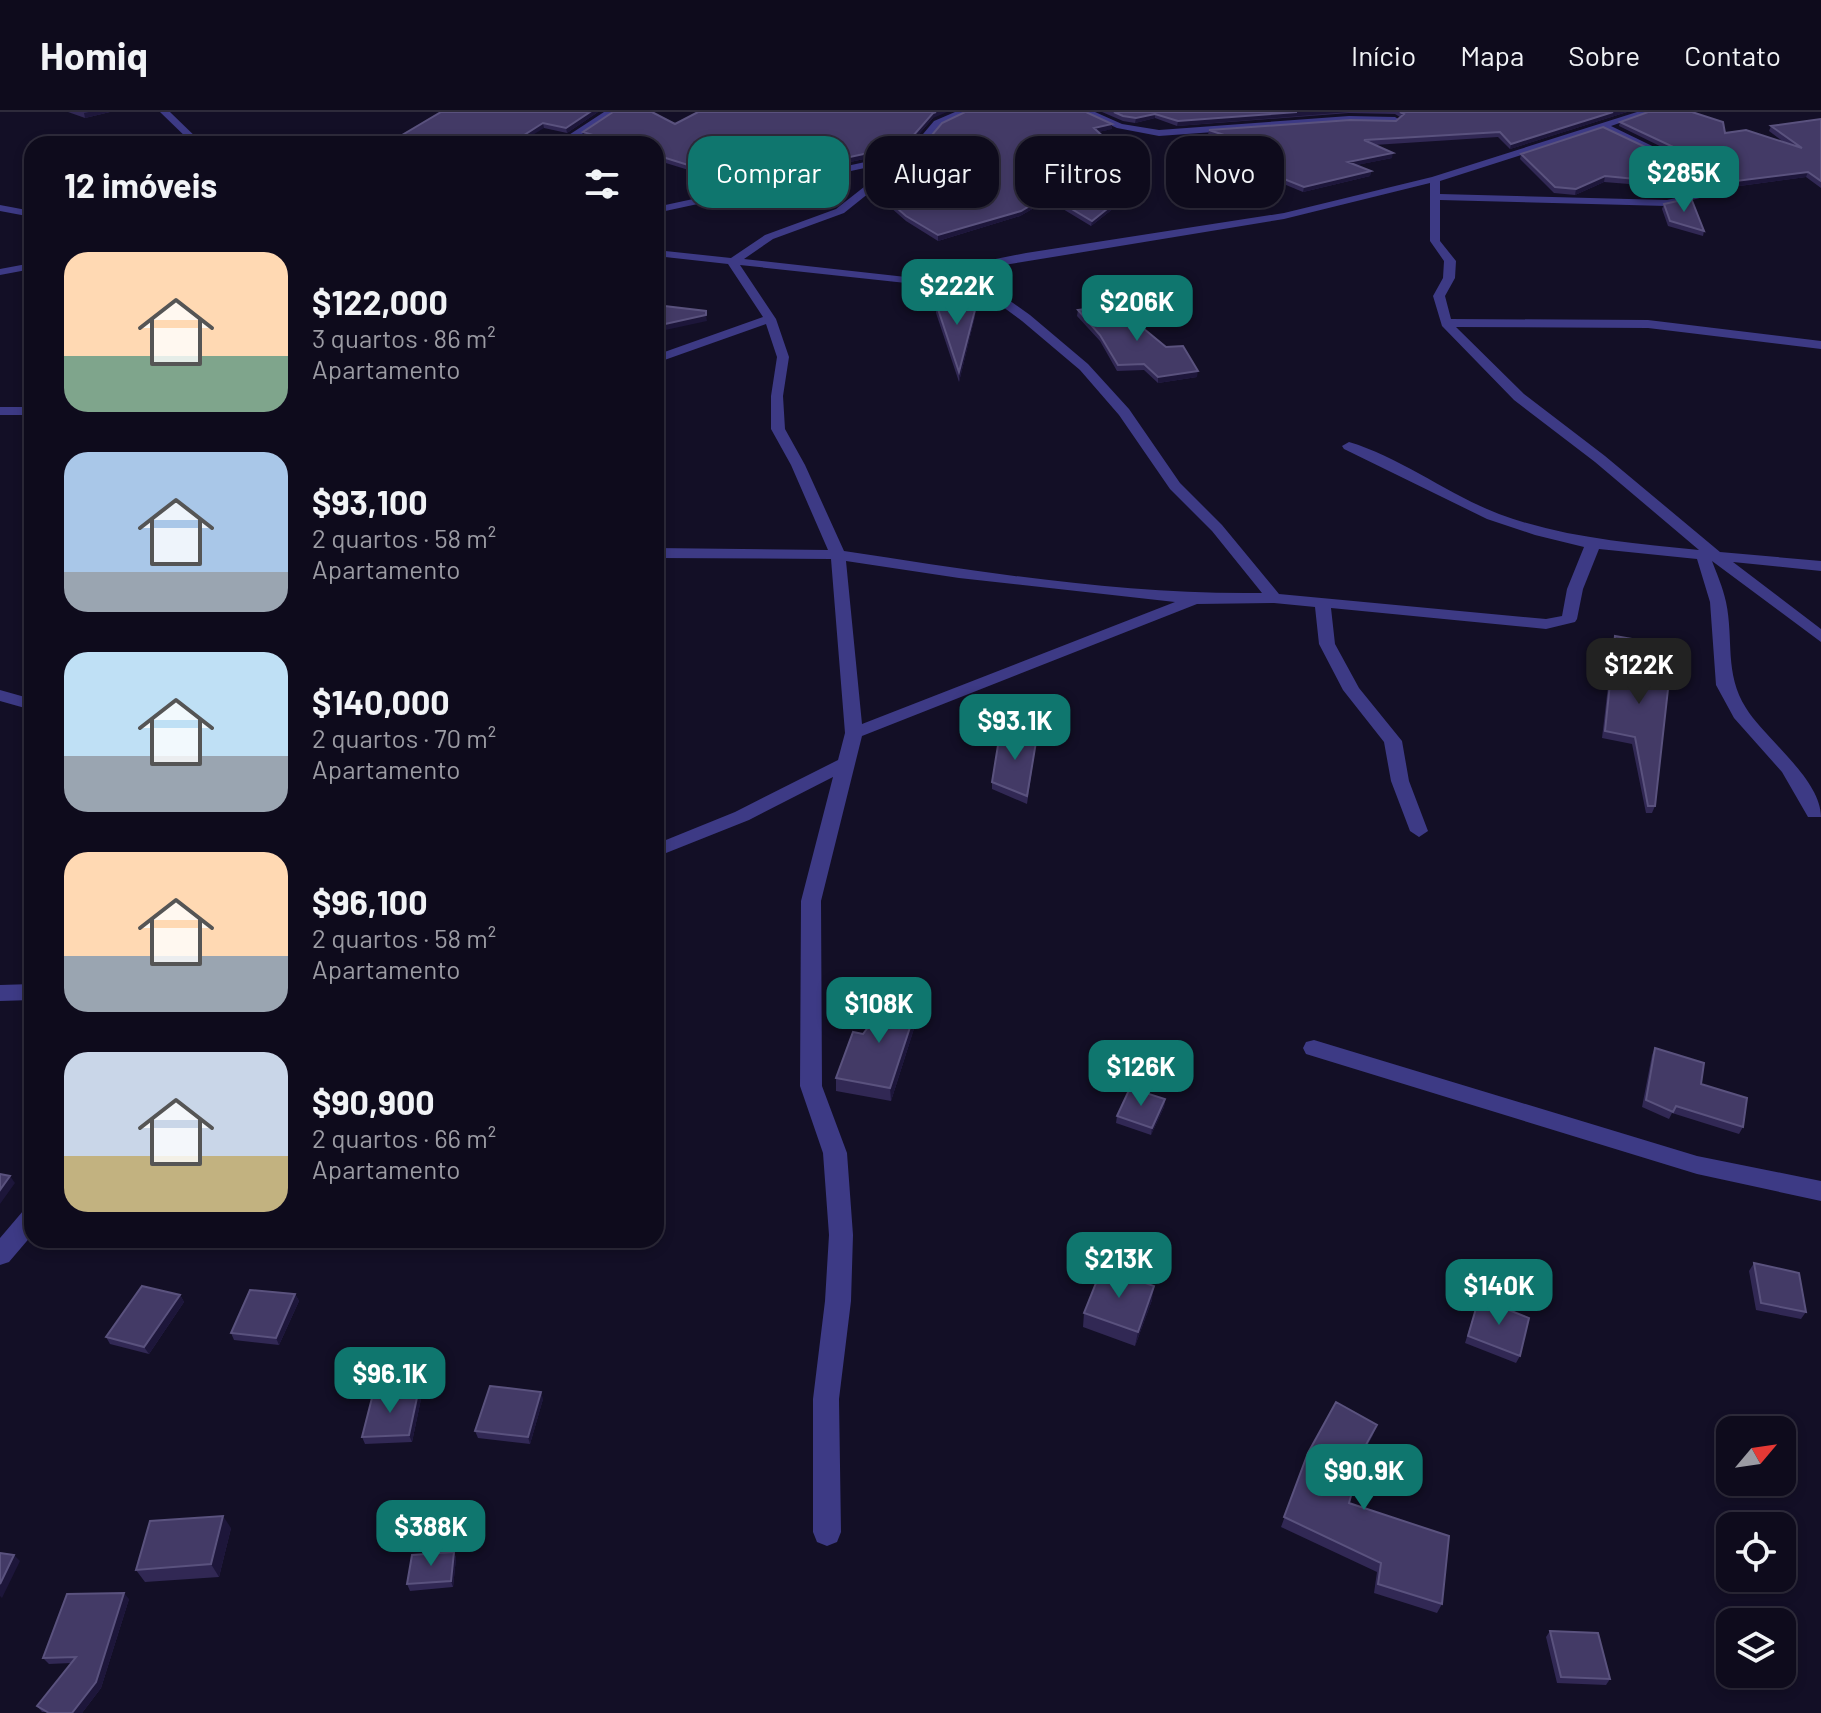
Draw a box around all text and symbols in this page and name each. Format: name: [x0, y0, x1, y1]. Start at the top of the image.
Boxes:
text: Homiq: [40, 32, 148, 78]
text: Início: [1351, 38, 1416, 72]
text: Mapa: [1460, 38, 1524, 72]
text: Sobre: [1568, 38, 1640, 72]
text: Contato: [1684, 38, 1781, 72]
chip: Comprar: [688, 136, 849, 208]
chip: Alugar: [865, 136, 999, 208]
chip: Filtros: [1015, 136, 1150, 208]
chip: Novo: [1166, 136, 1284, 208]
pin: $285K: [1628, 146, 1740, 214]
text: $285K: [1647, 156, 1721, 187]
icon: filters: [580, 162, 624, 206]
text: 12 imóveis: [64, 164, 217, 205]
pin: $222K: [901, 259, 1013, 327]
text: $222K: [920, 269, 994, 300]
pin: $206K: [1081, 275, 1193, 343]
text: $122,000: [312, 281, 448, 322]
icon: home: [128, 284, 224, 380]
text: $206K: [1100, 285, 1174, 316]
text: 3 quartos · 86 m²: [312, 322, 496, 353]
text: Apartamento: [312, 353, 460, 384]
text: $93,100: [312, 481, 428, 522]
icon: home: [128, 484, 224, 580]
text: 2 quartos · 58 m²: [312, 522, 496, 553]
text: Apartamento: [312, 553, 460, 584]
pin: $122K: [1583, 638, 1695, 706]
text: $122K: [1604, 648, 1674, 679]
text: $140,000: [312, 681, 450, 722]
icon: home: [128, 684, 224, 780]
pin: $93.1K: [950, 694, 1080, 762]
text: $93.1K: [977, 704, 1053, 735]
text: 2 quartos · 70 m²: [312, 722, 496, 753]
text: Apartamento: [312, 753, 460, 784]
text: $96,100: [312, 881, 428, 922]
icon: home: [128, 884, 224, 980]
text: 2 quartos · 58 m²: [312, 922, 496, 953]
text: Apartamento: [312, 953, 460, 984]
pin: $108K: [823, 977, 935, 1045]
text: $108K: [844, 987, 914, 1018]
pin: $126K: [1085, 1040, 1197, 1108]
text: $126K: [1107, 1050, 1175, 1081]
text: $90,900: [312, 1081, 435, 1122]
icon: home: [128, 1084, 224, 1180]
text: 2 quartos · 66 m²: [312, 1122, 496, 1153]
text: Apartamento: [312, 1153, 460, 1184]
pin: $213K: [1063, 1232, 1175, 1300]
text: $213K: [1085, 1242, 1153, 1273]
pin: $140K: [1443, 1259, 1555, 1327]
text: $140K: [1464, 1269, 1534, 1300]
pin: $96.1K: [325, 1347, 455, 1415]
text: $96.1K: [352, 1357, 428, 1388]
north arrow: [1716, 1416, 1796, 1496]
map controls: [1716, 1416, 1796, 1688]
pin: $90.9K: [1299, 1444, 1429, 1512]
text: $90.9K: [1324, 1454, 1404, 1485]
pin: $388K: [375, 1500, 487, 1568]
text: $388K: [394, 1510, 468, 1541]
button: locate: [1716, 1512, 1796, 1592]
button: layers: [1716, 1608, 1796, 1688]

